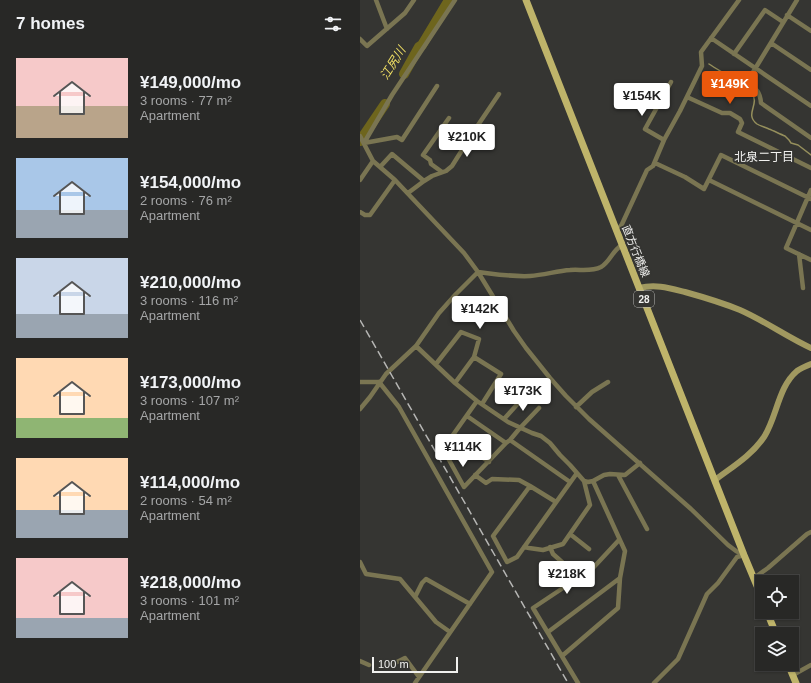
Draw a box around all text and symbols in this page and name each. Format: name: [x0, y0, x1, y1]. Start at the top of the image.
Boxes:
icon: filters: [322, 13, 344, 35]
text: 7 homes: [16, 14, 85, 33]
water label: 江尻川: [378, 42, 410, 82]
pin: ¥149K: [702, 71, 758, 105]
text: ¥149,000/mo: [140, 73, 241, 92]
icon: home: [48, 74, 96, 122]
text: ¥149K: [711, 76, 749, 91]
pin: ¥154K: [614, 83, 670, 117]
text: ¥154K: [623, 88, 661, 103]
text: 3 rooms · 77 m²: [140, 93, 232, 108]
text: Apartment: [140, 108, 200, 123]
pin: ¥210K: [439, 124, 495, 158]
text: ¥210K: [448, 129, 486, 144]
district label: 北泉二丁目: [734, 150, 794, 164]
text: ¥154,000/mo: [140, 173, 241, 192]
icon: home: [48, 174, 96, 222]
text: 2 rooms · 76 m²: [140, 193, 232, 208]
text: Apartment: [140, 208, 200, 223]
street label: 直方行橋線: [620, 223, 652, 279]
text: ¥210,000/mo: [140, 273, 241, 292]
icon: home: [48, 274, 96, 322]
road number: 28: [634, 291, 654, 307]
text: 3 rooms · 116 m²: [140, 293, 238, 308]
pin: ¥142K: [452, 296, 508, 330]
text: ¥142K: [461, 301, 499, 316]
text: Apartment: [140, 308, 200, 323]
text: ¥173,000/mo: [140, 373, 241, 392]
icon: home: [48, 374, 96, 422]
pin: ¥173K: [495, 378, 551, 412]
text: ¥173K: [504, 383, 542, 398]
text: 3 rooms · 107 m²: [140, 393, 239, 408]
text: Apartment: [140, 408, 200, 423]
pin: ¥114K: [435, 434, 491, 468]
text: ¥114K: [444, 439, 482, 454]
text: ¥114,000/mo: [140, 473, 240, 492]
icon: home: [48, 474, 96, 522]
text: 2 rooms · 54 m²: [140, 493, 232, 508]
text: Apartment: [140, 508, 200, 523]
pin: ¥218K: [539, 561, 595, 595]
text: ¥218K: [548, 566, 586, 581]
text: ¥218,000/mo: [140, 573, 241, 592]
icon: home: [48, 574, 96, 622]
map controls: [755, 575, 799, 671]
button: locate: [755, 575, 799, 619]
text: 3 rooms · 101 m²: [140, 593, 239, 608]
text: Apartment: [140, 608, 200, 623]
button: layers: [755, 627, 799, 671]
scale bar: [372, 655, 458, 674]
text: 100 m: [378, 658, 409, 670]

